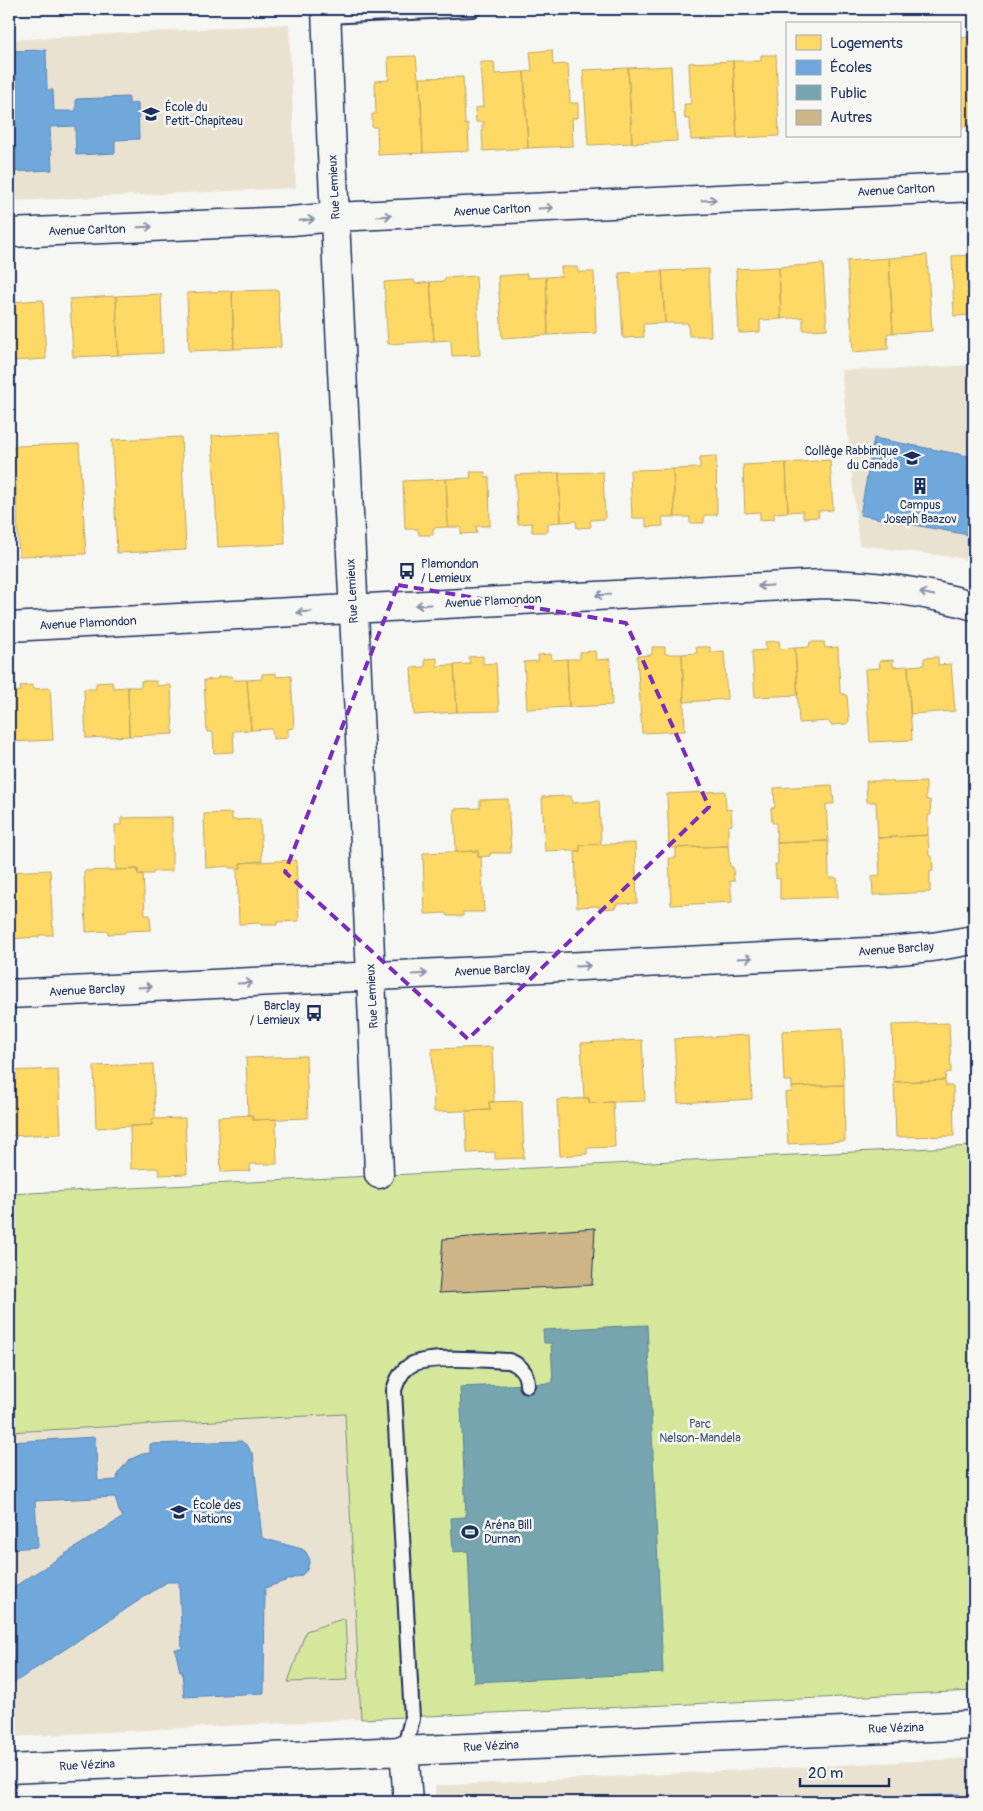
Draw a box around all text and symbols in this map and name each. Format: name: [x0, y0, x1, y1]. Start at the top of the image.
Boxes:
legend: [786, 22, 960, 138]
text: Logements: [830, 34, 903, 53]
text: Écoles: [830, 58, 872, 77]
text: Public: [830, 84, 867, 103]
place label: École du Petit-Chapiteau: [165, 99, 243, 129]
school or university icon: École du Petit-Chapiteau: [141, 104, 161, 124]
text: Autres: [830, 108, 872, 127]
street label: Rue Lemieux: [325, 154, 344, 220]
street label: Avenue Carlton: [857, 181, 935, 200]
one-way arrow: [700, 195, 716, 204]
street label: Avenue Carlton: [453, 201, 531, 220]
one-way arrow: [538, 203, 554, 212]
one-way arrow: [376, 211, 392, 220]
one-way arrow: [299, 215, 315, 224]
street label: Avenue Carlton: [48, 222, 126, 239]
one-way arrow: [136, 222, 153, 232]
place label: Collège Rabbinique du Canada: [805, 444, 898, 473]
school or university icon: Collège Rabbinique du Canada: [902, 448, 922, 468]
building icon: Campus Joseph Baazov: [910, 476, 930, 496]
place label: Campus Joseph Baazov: [883, 498, 957, 527]
place label: Plamondon / Lemieux: [421, 557, 479, 586]
street label: Rue Lemieux: [343, 558, 362, 624]
bus stop icon: Plamondon / Lemieux: [397, 561, 417, 581]
one-way arrow: [758, 582, 774, 591]
one-way arrow: [920, 589, 936, 598]
street label: Avenue Plamondon: [444, 591, 542, 612]
one-way arrow: [595, 591, 611, 600]
one-way arrow: [416, 601, 432, 610]
one-way arrow: [297, 608, 313, 617]
street label: Avenue Plamondon: [39, 613, 137, 634]
street label: Avenue Barclay: [858, 939, 934, 960]
one-way arrow: [737, 954, 753, 963]
street label: Avenue Barclay: [454, 961, 530, 980]
one-way arrow: [574, 961, 590, 970]
street label: Rue Lemieux: [363, 963, 382, 1029]
one-way arrow: [412, 970, 428, 979]
one-way arrow: [237, 978, 253, 987]
street label: Avenue Barclay: [49, 981, 125, 1000]
one-way arrow: [137, 983, 153, 992]
place label: Barclay / Lemieux: [250, 999, 300, 1028]
bus stop icon: Barclay / Lemieux: [304, 1003, 324, 1023]
park label: Parc Nelson-Mandela: [659, 1417, 741, 1446]
place label: École des Nations: [193, 1497, 242, 1527]
school or university icon: École des Nations: [169, 1502, 189, 1522]
place label: Aréna Bill Durnan: [484, 1518, 532, 1547]
sports icon: Aréna Bill Durnan: [460, 1522, 480, 1542]
street label: Rue Vézina: [868, 1720, 925, 1737]
street label: Rue Vézina: [463, 1738, 520, 1755]
scale bar: [800, 1756, 889, 1788]
street label: Rue Vézina: [59, 1757, 116, 1774]
text: 20 m: [808, 1764, 843, 1783]

